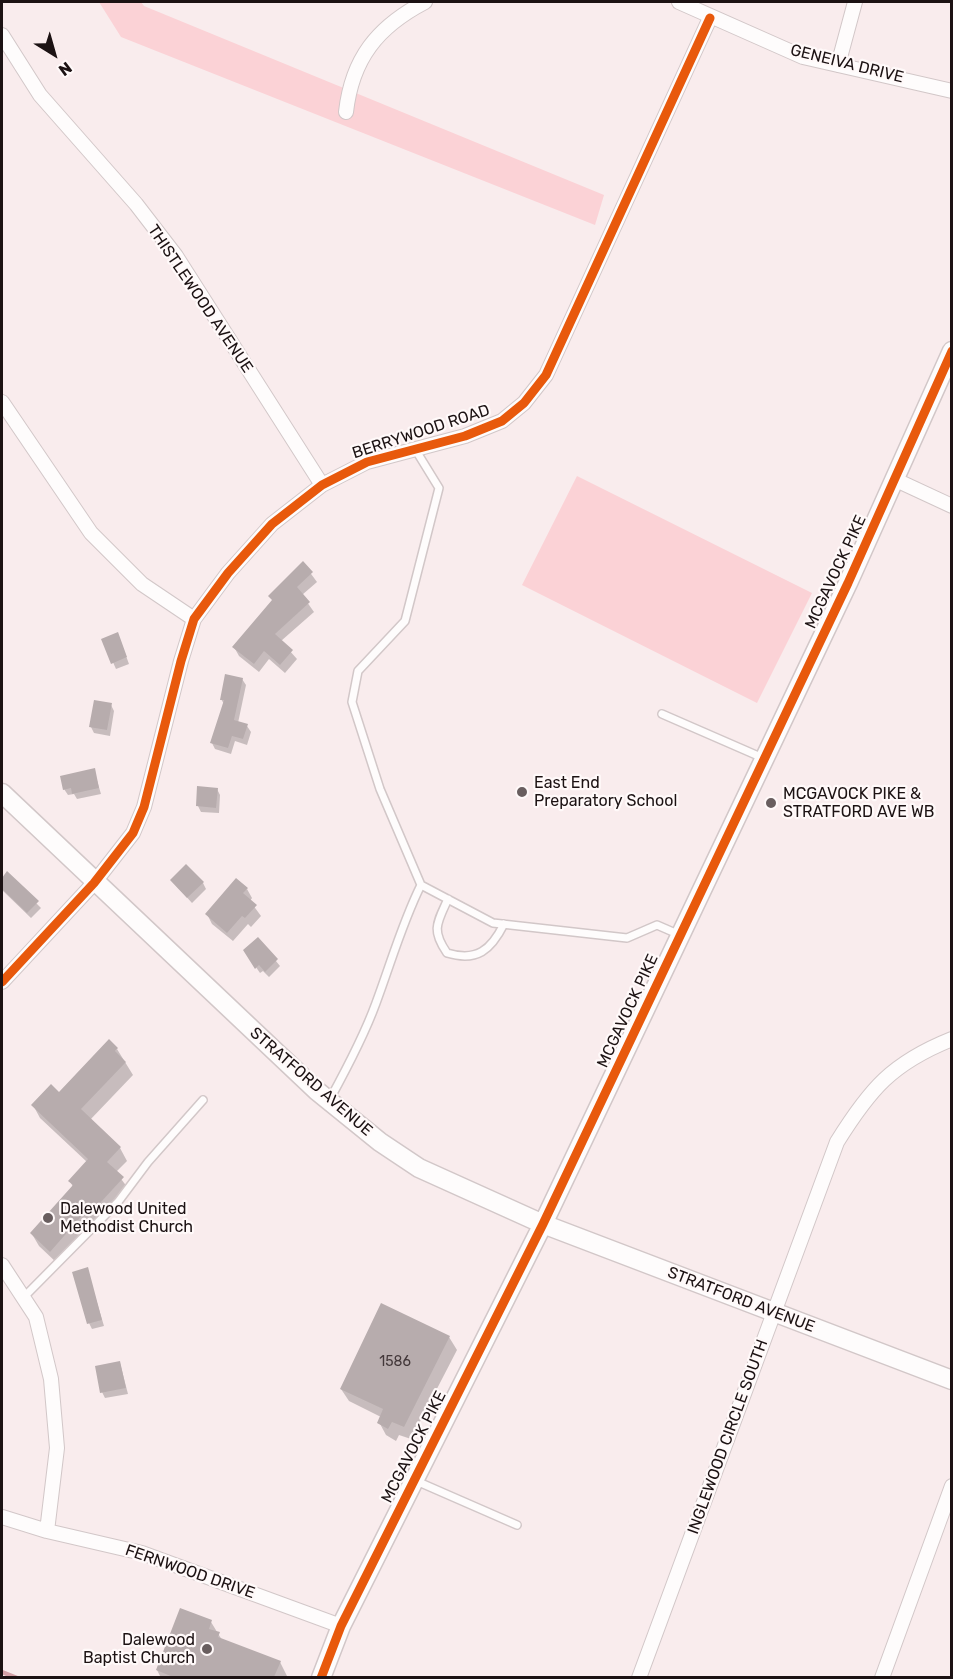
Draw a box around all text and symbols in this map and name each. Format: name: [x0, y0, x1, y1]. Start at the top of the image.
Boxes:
north arrow: [24, 24, 84, 84]
street label: GENEIVA DRIVE: [788, 41, 906, 87]
text: N: [55, 58, 75, 80]
street label: THISTLEWOOD AVENUE: [143, 221, 257, 377]
street label: BERRYWOOD ROAD: [350, 401, 492, 463]
street label: MCGAVOCK PIKE: [801, 512, 871, 632]
place label: East End Preparatory School: [534, 773, 677, 811]
place label: MCGAVOCK PIKE & STRATFORD AVE WB: [783, 784, 934, 822]
marker: East End Preparatory School: [515, 785, 529, 799]
marker: MCGAVOCK PIKE & STRATFORD AVE WB: [764, 796, 778, 810]
street label: MCGAVOCK PIKE: [593, 951, 663, 1071]
street label: STRATFORD AVENUE: [246, 1024, 376, 1140]
place label: Dalewood United Methodist Church: [60, 1199, 193, 1237]
marker: Dalewood United Methodist Church: [41, 1211, 55, 1225]
street label: STRATFORD AVENUE: [665, 1263, 817, 1337]
street label: INGLEWOOD CIRCLE SOUTH: [684, 1337, 772, 1537]
house number: 1586: [379, 1354, 411, 1370]
street label: MCGAVOCK PIKE: [377, 1388, 451, 1506]
street label: FERNWOOD DRIVE: [123, 1541, 257, 1603]
place label: Dalewood Baptist Church: [83, 1630, 195, 1668]
marker: Dalewood Baptist Church: [200, 1642, 214, 1656]

